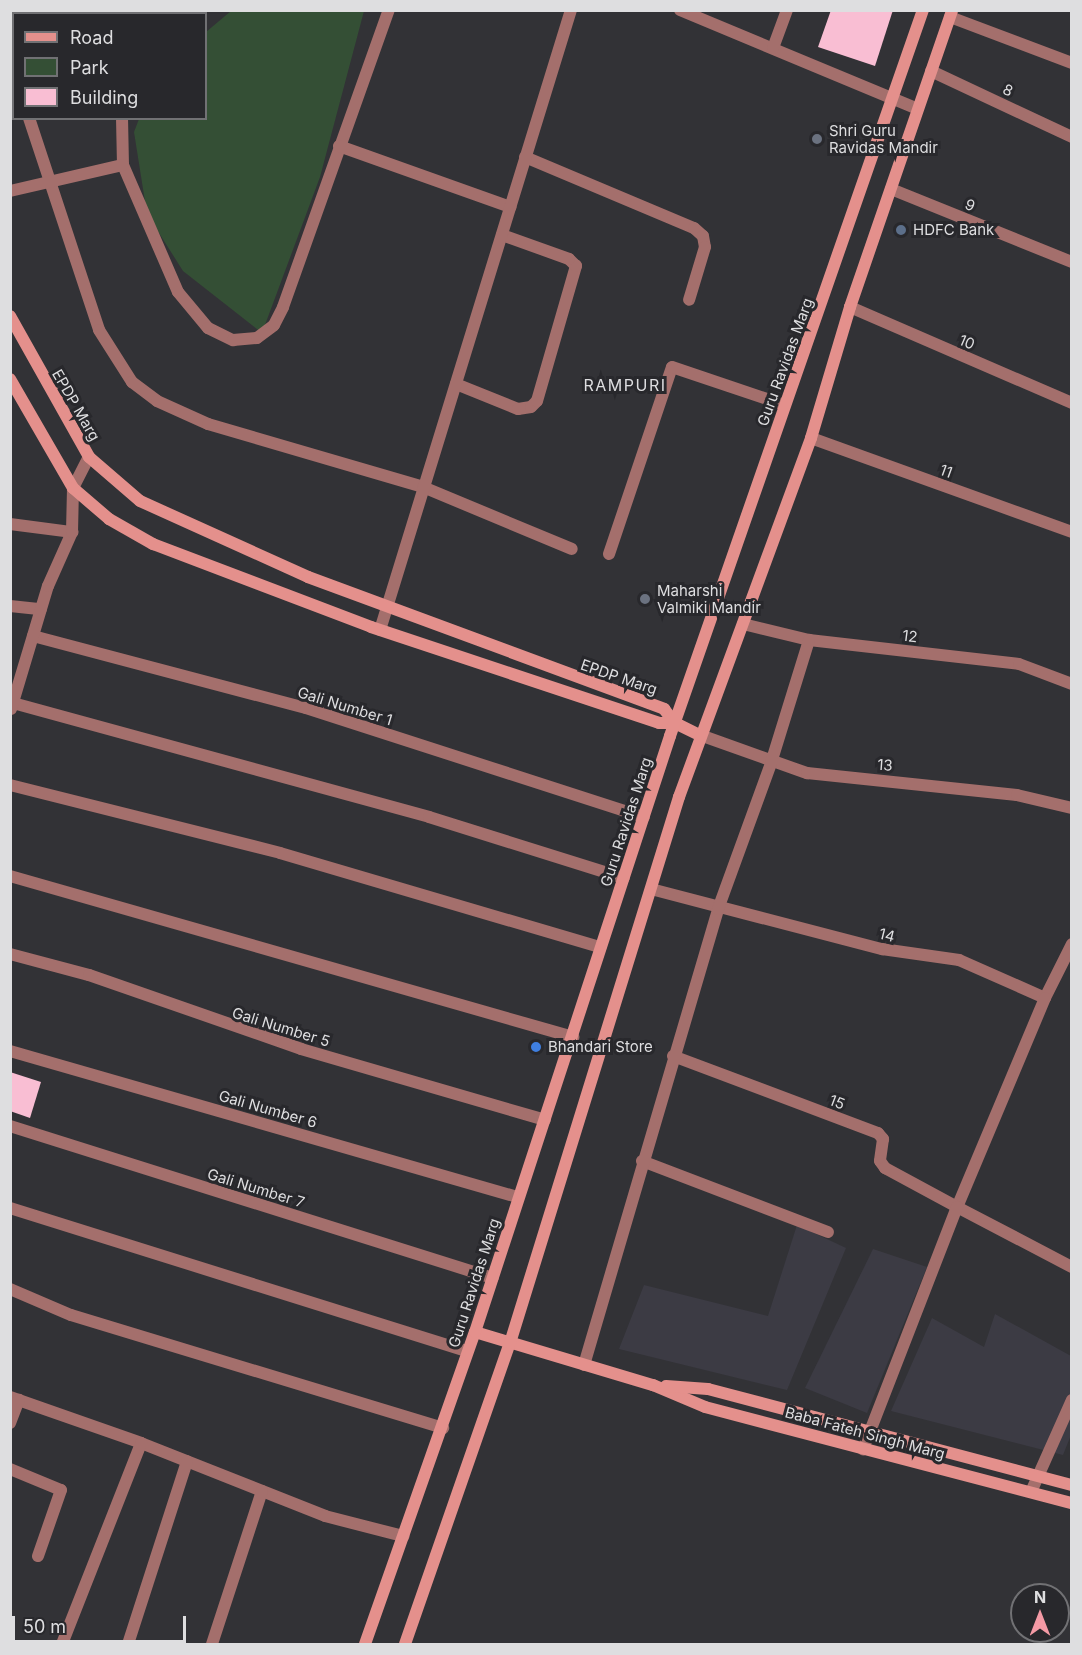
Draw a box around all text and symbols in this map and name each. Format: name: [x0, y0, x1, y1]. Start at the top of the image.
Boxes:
legend: [12, 12, 207, 120]
text: Road: [70, 27, 113, 48]
text: Park: [70, 57, 109, 78]
street label: 8: [1000, 80, 1016, 100]
text: Building: [70, 87, 138, 108]
place label: Shri Guru Ravidas Mandir: [829, 121, 938, 156]
marker: Shri Guru Ravidas Mandir: [810, 132, 824, 146]
street label: 9: [962, 195, 978, 215]
place label: HDFC Bank: [913, 221, 994, 239]
marker: HDFC Bank: [894, 223, 908, 237]
street label: Guru Ravidas Marg: [753, 296, 817, 428]
street label: 10: [956, 331, 978, 353]
street label: EPDP Marg: [48, 366, 104, 444]
district label: RAMPURI: [583, 375, 667, 395]
street label: 11: [937, 460, 955, 482]
place label: Maharshi Valmiki Mandir: [657, 581, 761, 616]
marker: Maharshi Valmiki Mandir: [638, 592, 652, 606]
street label: 12: [901, 626, 919, 646]
street label: EPDP Marg: [578, 656, 660, 698]
street label: Gali Number 1: [295, 683, 395, 729]
street label: Guru Ravidas Marg: [597, 755, 655, 889]
street label: 13: [877, 755, 893, 775]
street label: 14: [877, 924, 897, 946]
street label: Gali Number 5: [230, 1004, 332, 1050]
place label: Bhandari Store: [548, 1038, 653, 1056]
marker: Bhandari Store: [529, 1040, 543, 1054]
street label: Gali Number 6: [217, 1086, 319, 1132]
street label: 15: [827, 1091, 847, 1113]
street label: Gali Number 7: [205, 1165, 307, 1211]
street label: Guru Ravidas Marg: [445, 1216, 503, 1350]
street label: Baba Fateh Singh Marg: [783, 1403, 947, 1463]
north arrow: [1010, 1583, 1070, 1643]
text: N: [1034, 1587, 1046, 1607]
scale bar: [15, 1604, 189, 1642]
text: 50 m: [23, 1616, 66, 1637]

